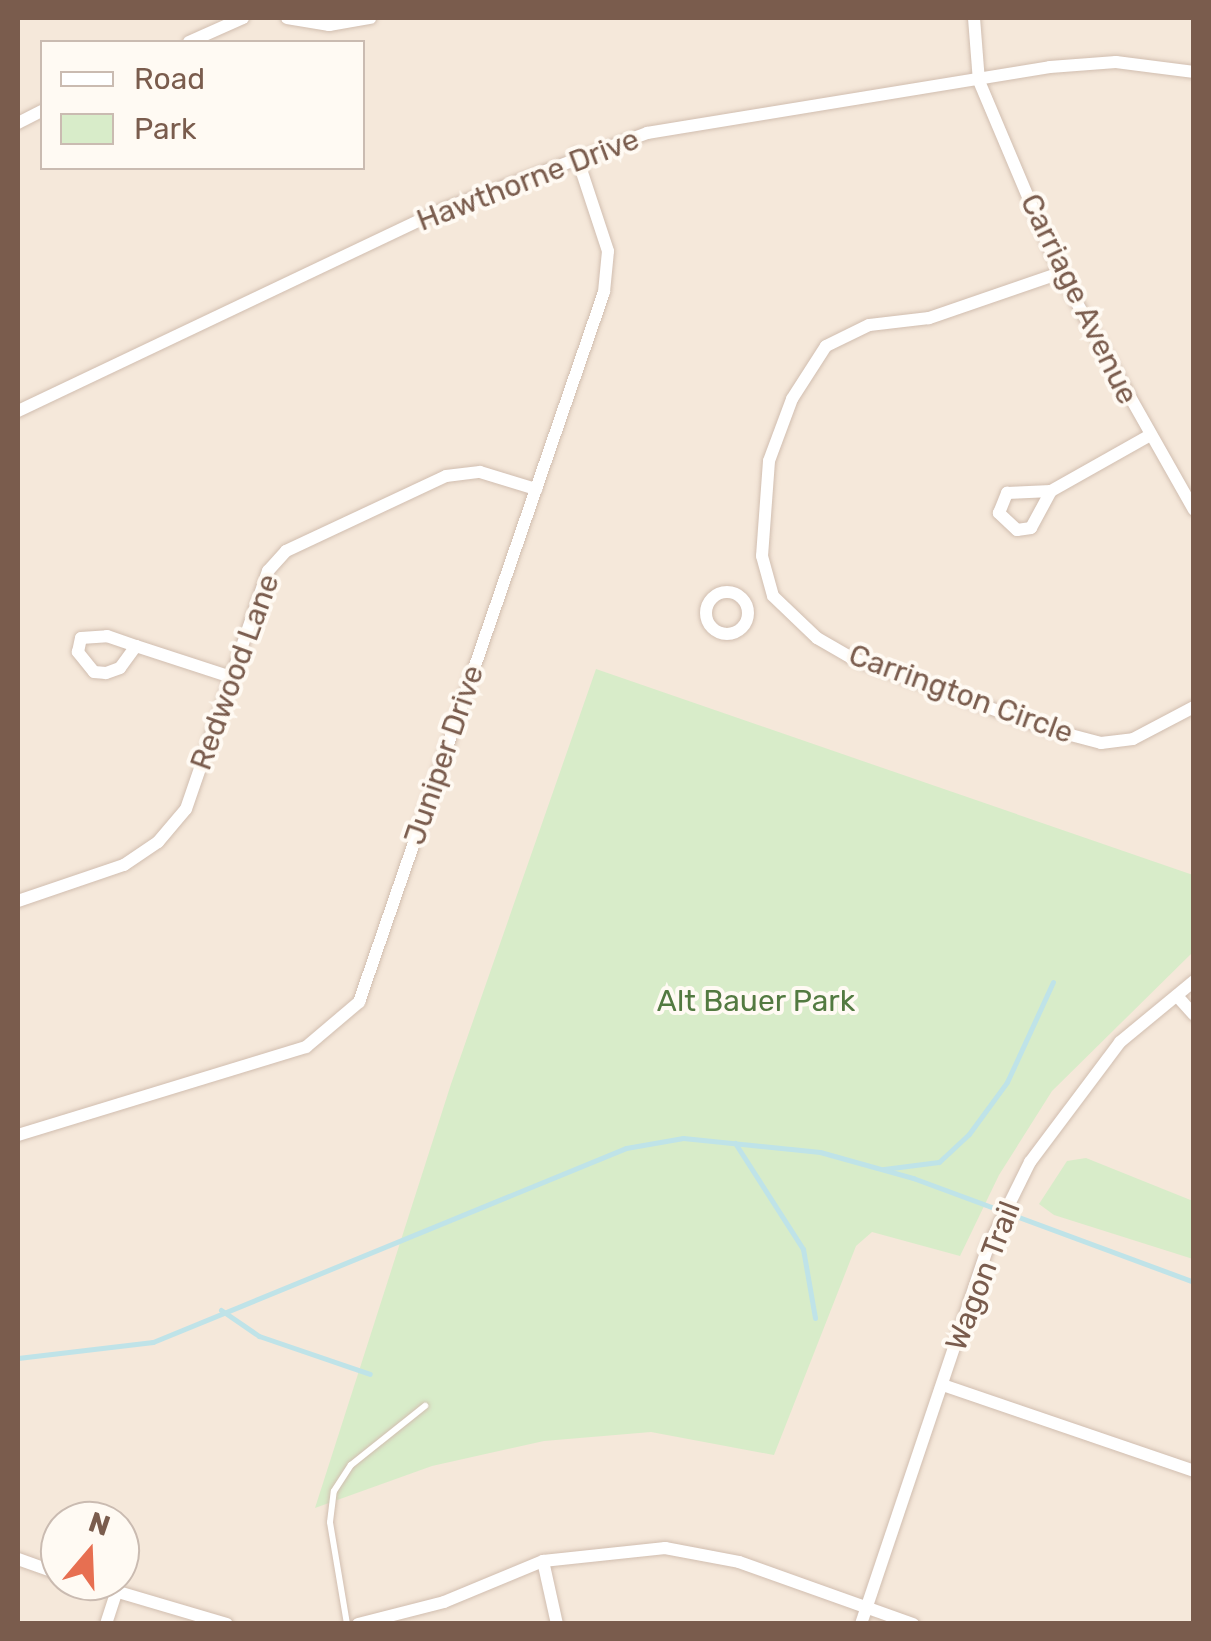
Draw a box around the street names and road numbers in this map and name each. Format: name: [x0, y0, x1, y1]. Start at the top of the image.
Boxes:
street label: Hawthorne Drive: [412, 121, 644, 239]
street label: Carriage Avenue: [1012, 188, 1146, 410]
street label: Redwood Lane: [183, 569, 287, 775]
street label: Carrington Circle: [844, 637, 1078, 751]
street label: Juniper Drive: [396, 660, 492, 850]
street label: Wagon Trail: [938, 1196, 1028, 1356]

